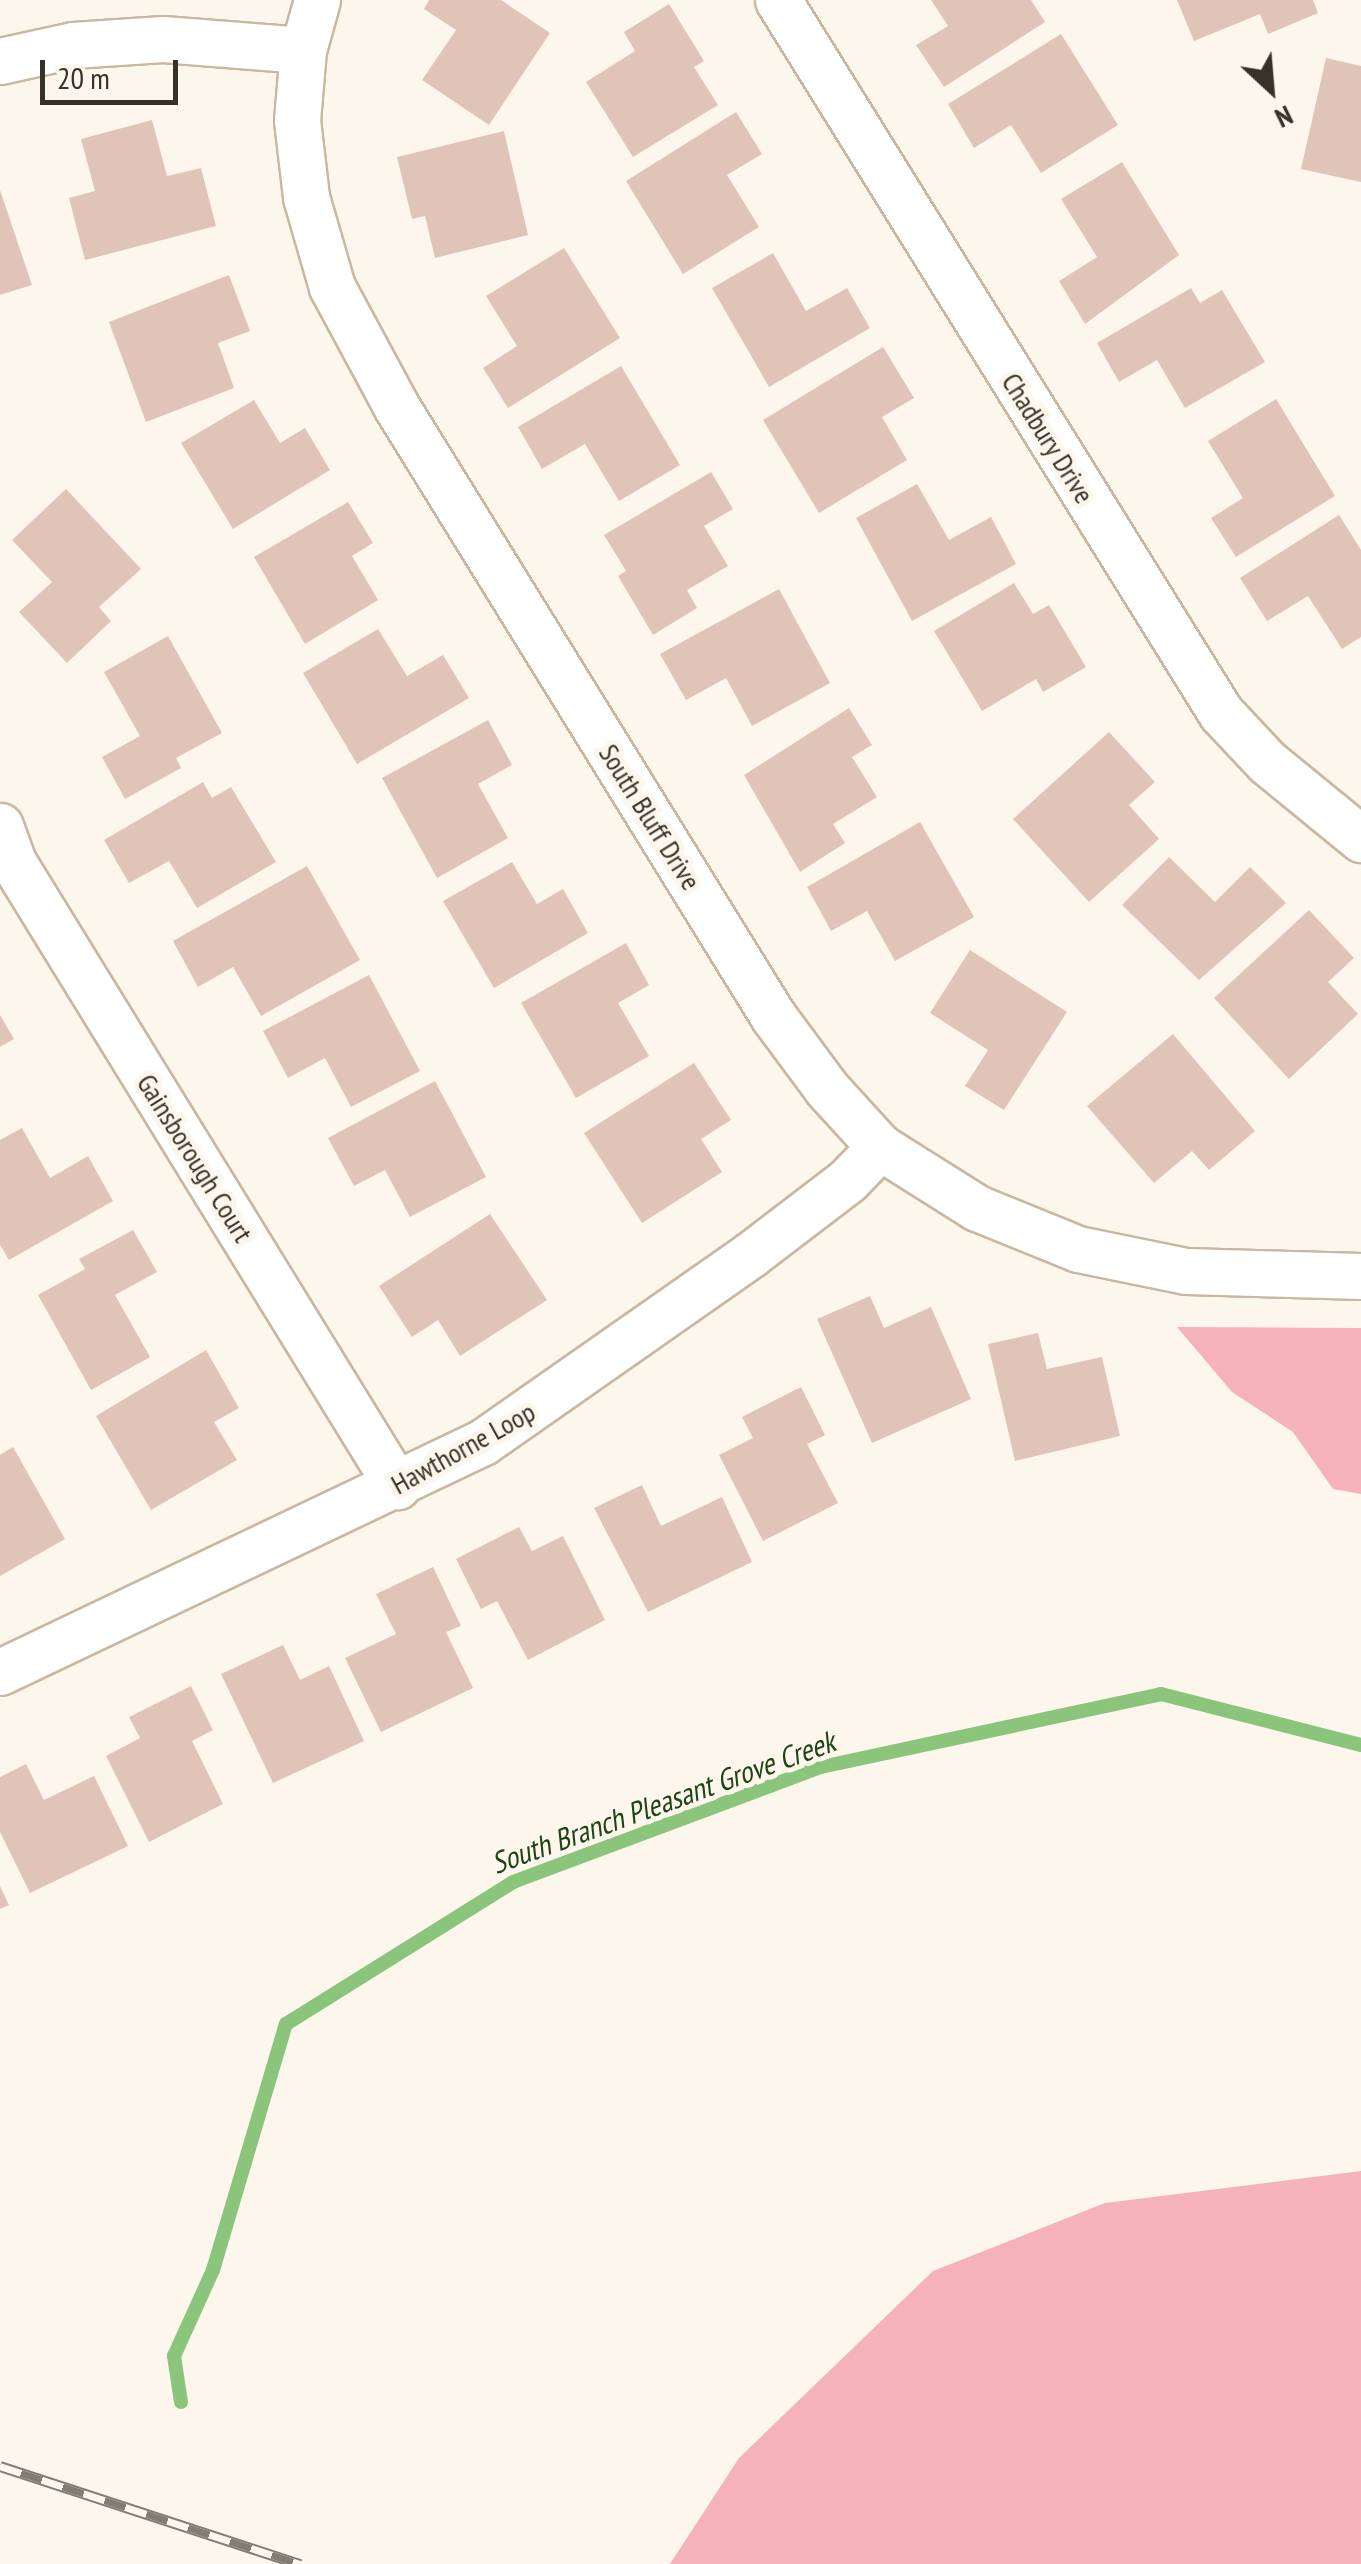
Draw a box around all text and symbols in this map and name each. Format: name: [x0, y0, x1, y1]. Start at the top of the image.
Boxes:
scale bar: [45, 40, 182, 102]
north arrow: [1221, 40, 1321, 140]
text: 20 m: [57, 58, 110, 97]
text: N: [1269, 97, 1299, 137]
street label: Chadbury Drive: [995, 366, 1101, 510]
street label: South Bluff Drive: [592, 738, 708, 896]
street label: Gainsborough Court: [130, 1068, 260, 1248]
street label: Hawthorne Loop: [385, 1395, 541, 1501]
water label: South Branch Pleasant Grove Creek: [486, 1723, 840, 1881]

